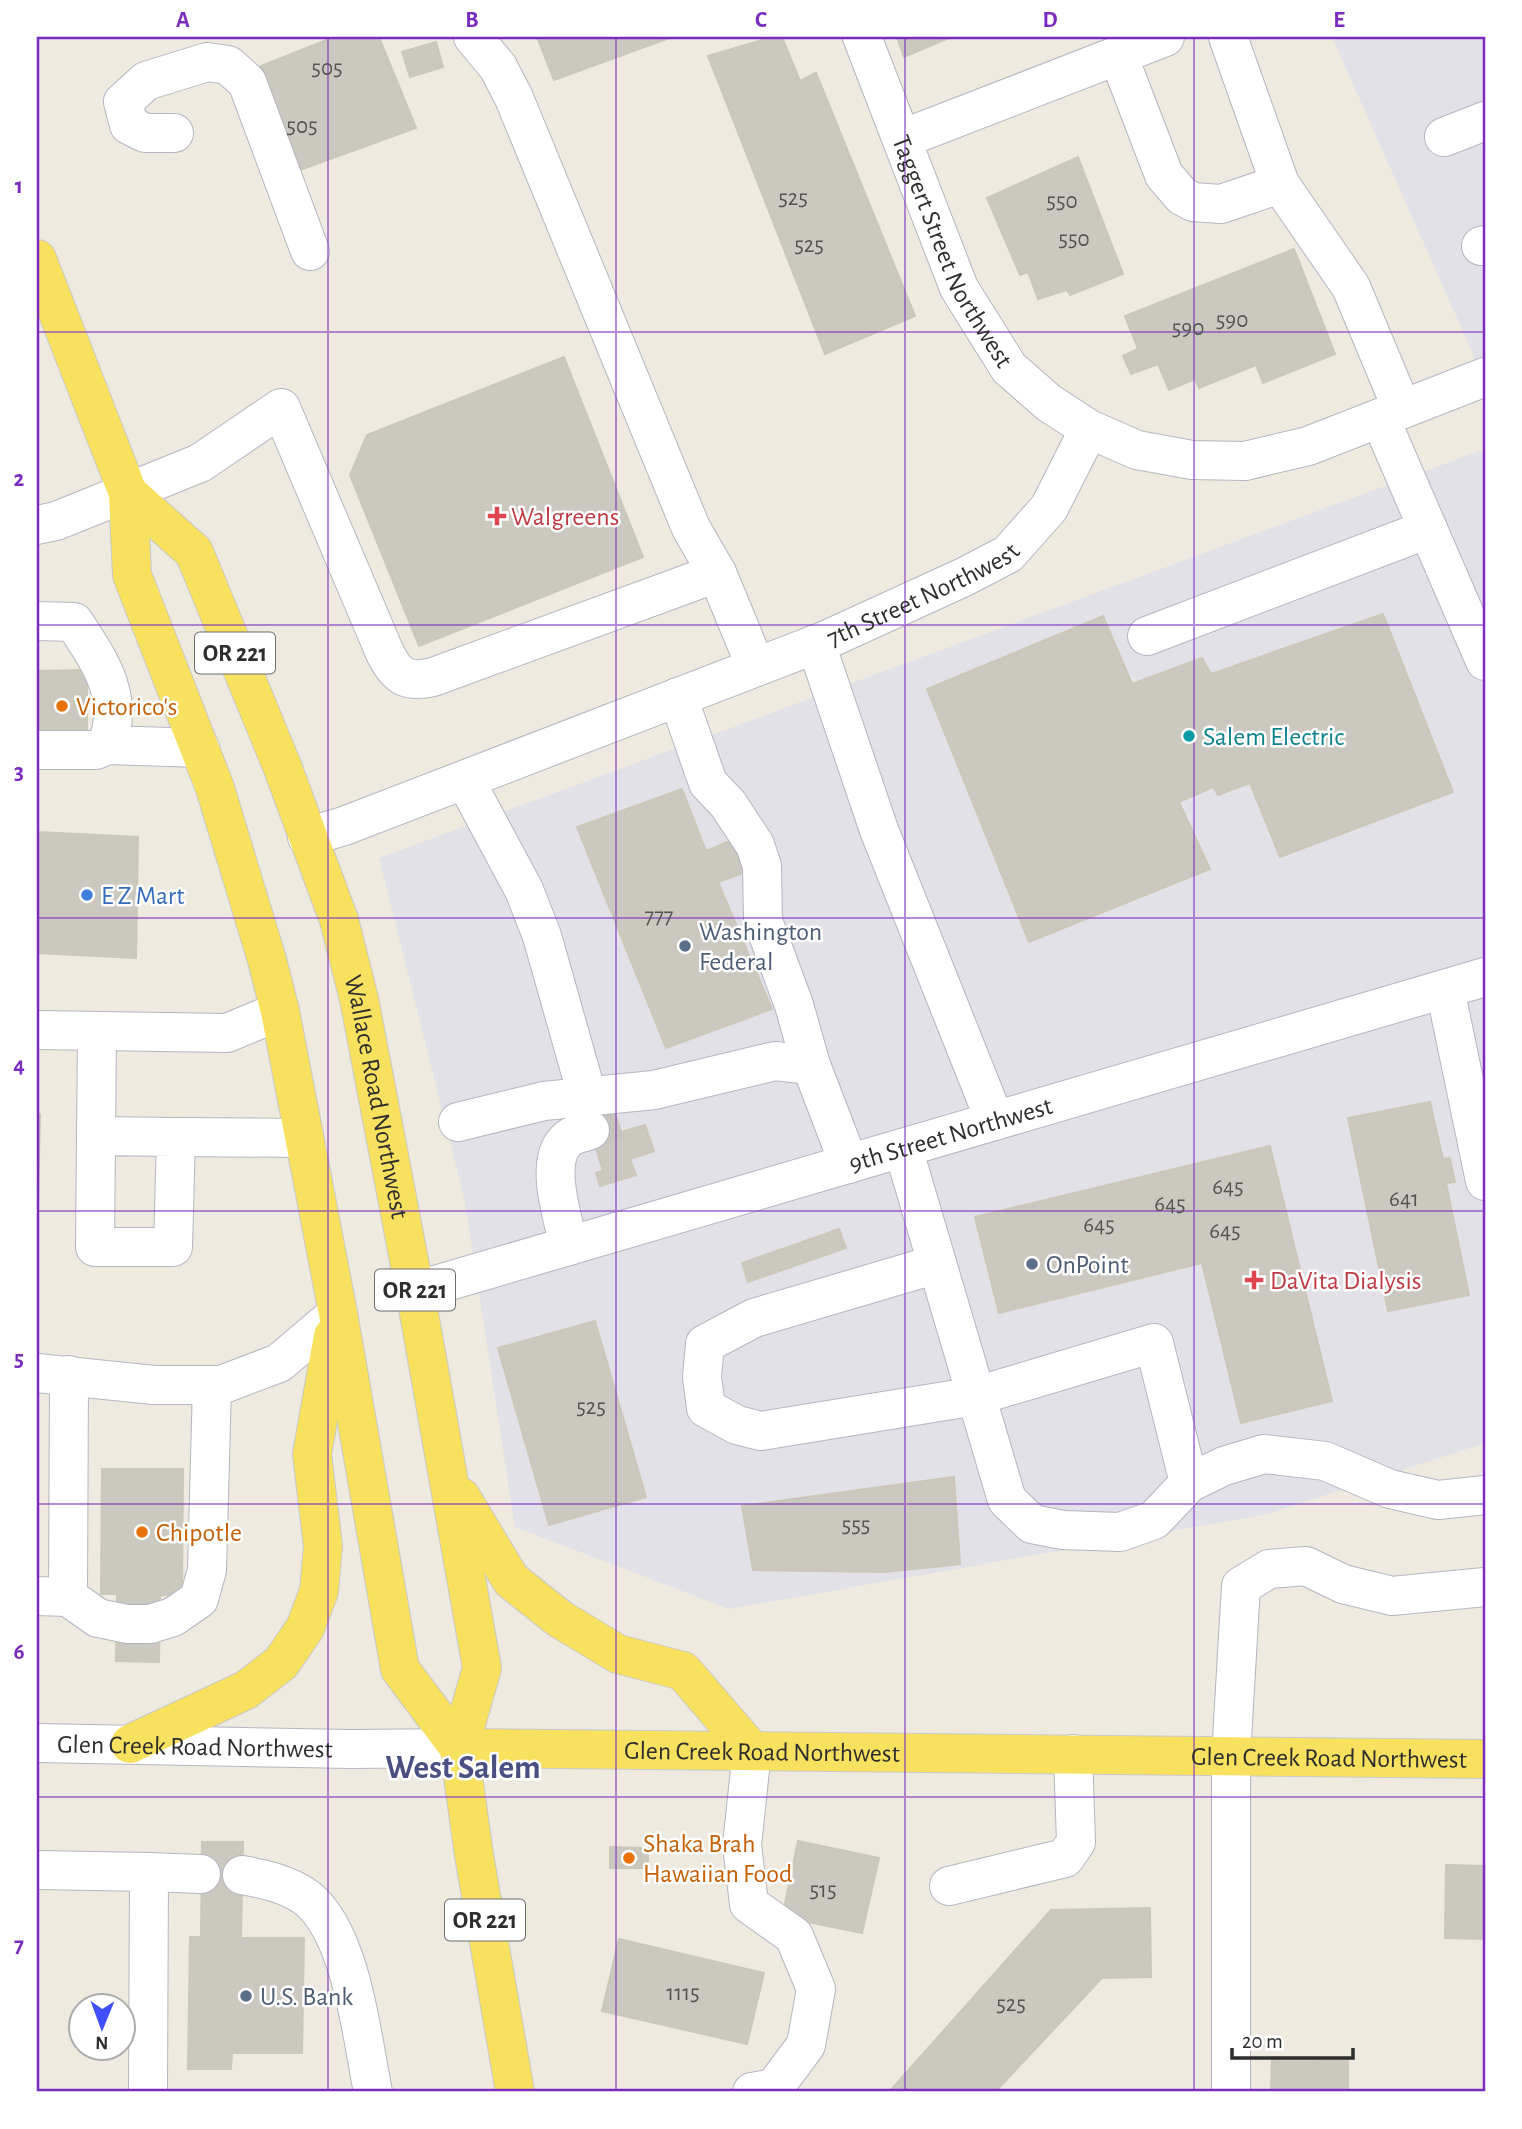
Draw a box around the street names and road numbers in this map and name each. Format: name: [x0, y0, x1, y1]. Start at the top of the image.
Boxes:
street label: Taggert Street Northwest: [887, 132, 1017, 372]
street label: 7th Street Northwest: [823, 539, 1025, 652]
road number: OR 221: [195, 632, 275, 674]
street label: Wallace Road Northwest: [339, 972, 413, 1221]
street label: 9th Street Northwest: [846, 1093, 1055, 1177]
road number: OR 221: [375, 1270, 455, 1310]
street label: Glen Creek Road Northwest: [57, 1731, 333, 1763]
street label: Glen Creek Road Northwest: [624, 1738, 900, 1767]
street label: Glen Creek Road Northwest: [1191, 1744, 1467, 1773]
road number: OR 221: [445, 1899, 525, 1940]

